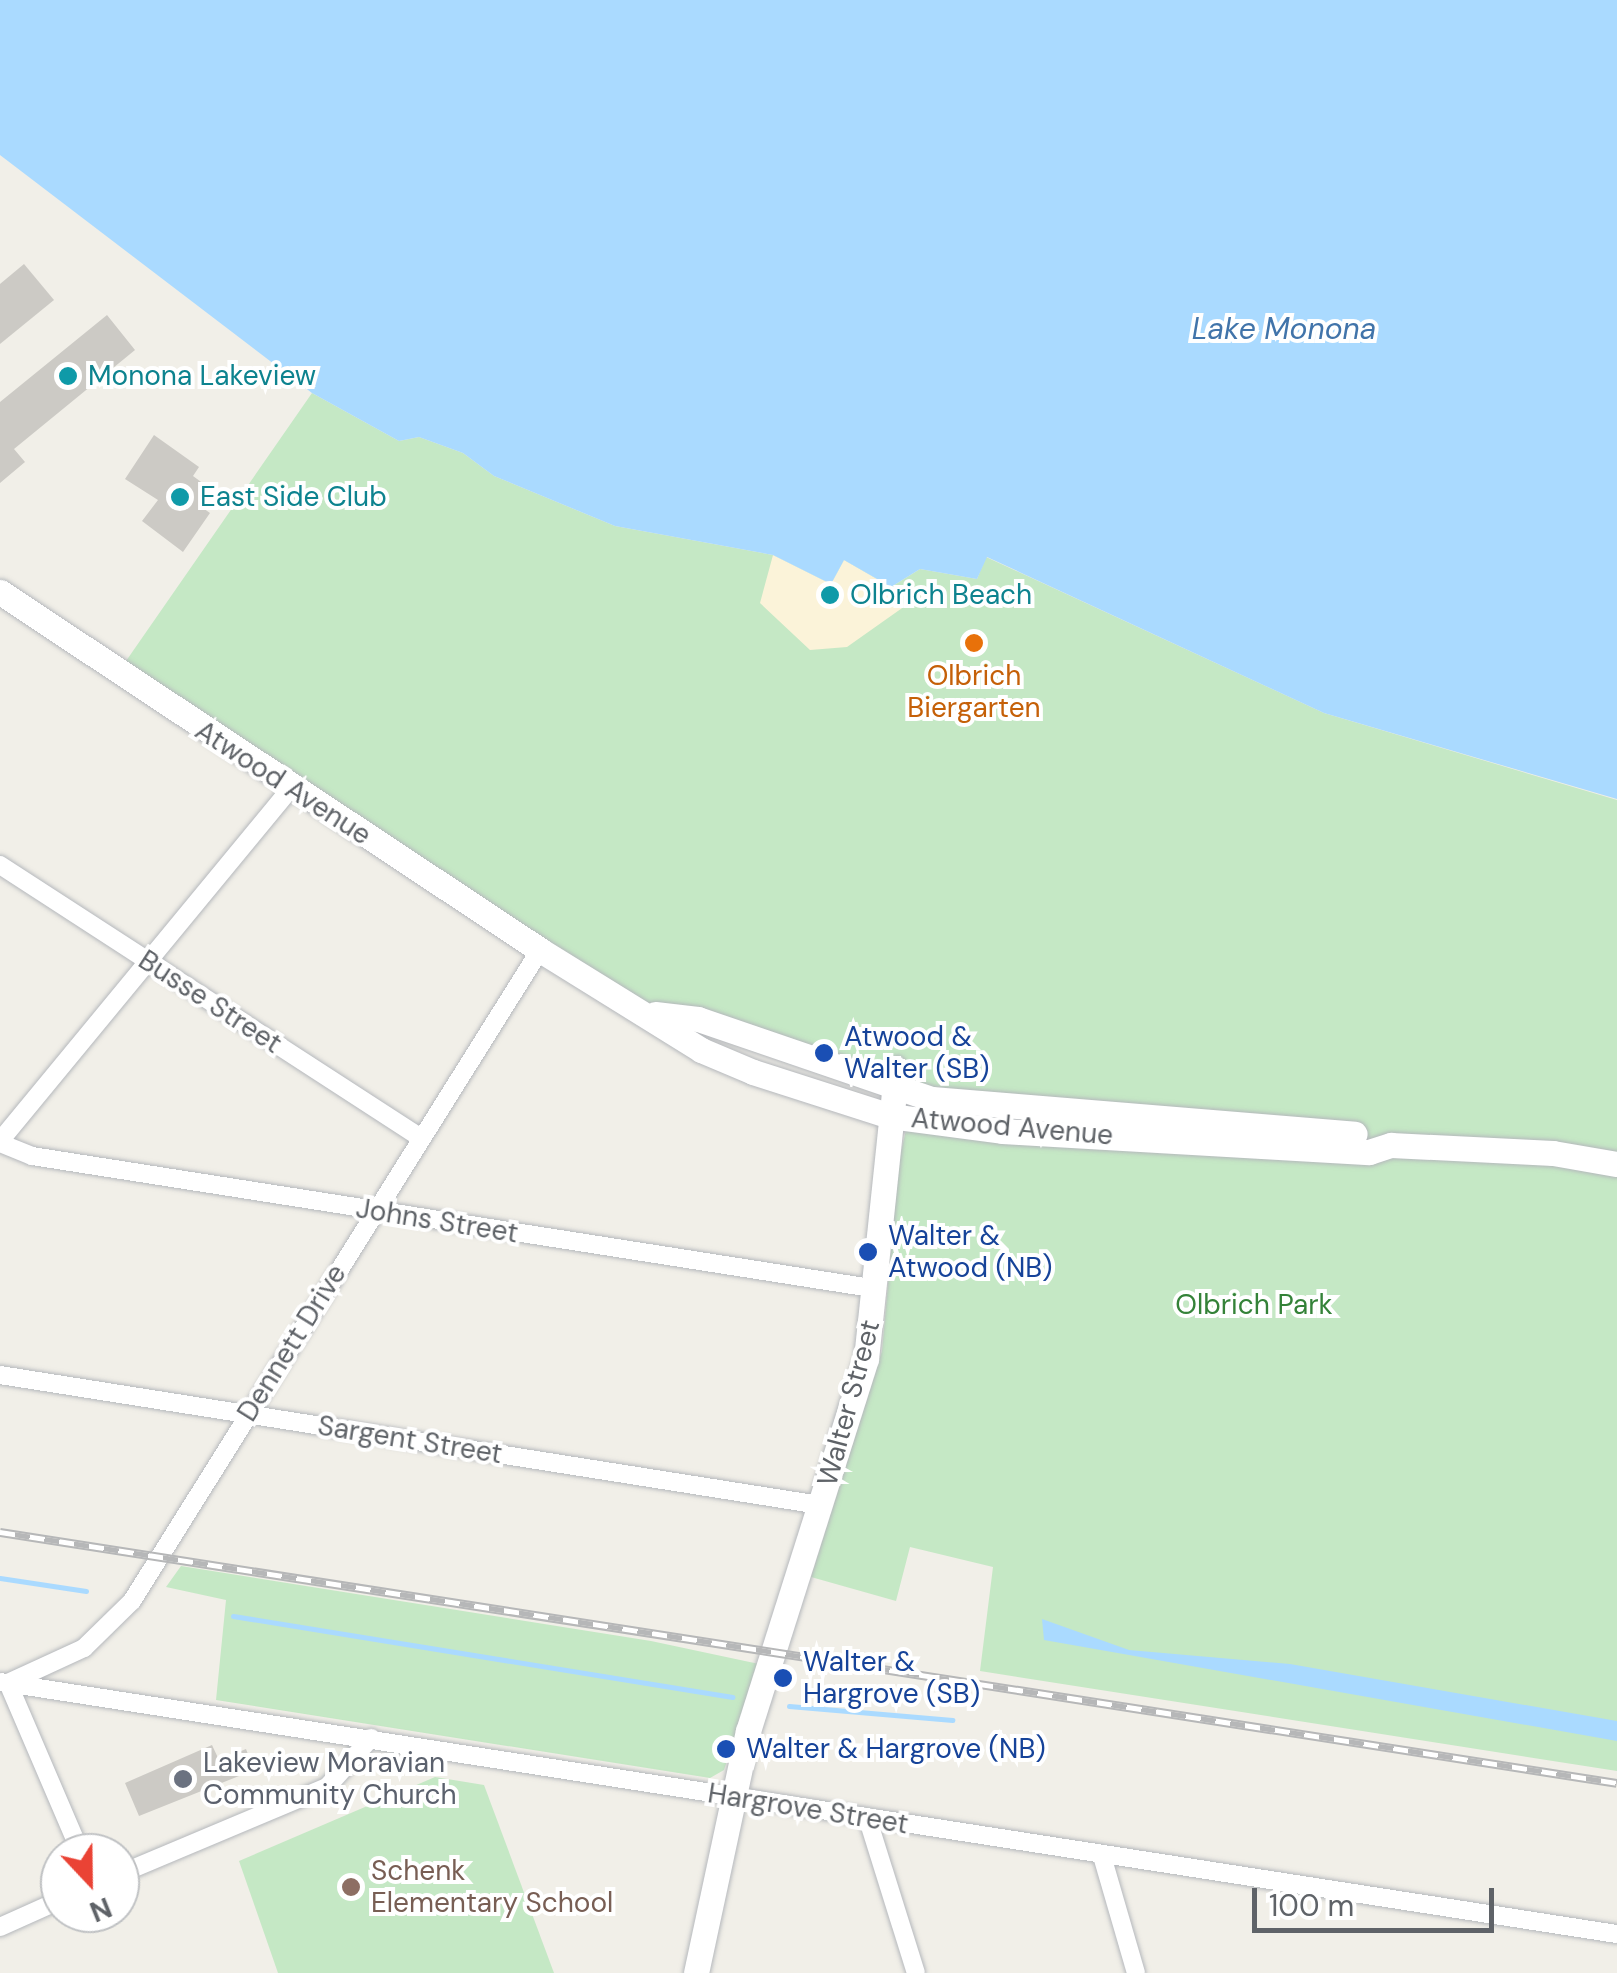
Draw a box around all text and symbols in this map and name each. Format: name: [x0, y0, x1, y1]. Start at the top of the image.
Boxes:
water label: Lake Monona: [1192, 311, 1376, 347]
place label: Monona Lakeview: [88, 359, 316, 393]
marker: Monona Lakeview: [57, 365, 79, 387]
place label: East Side Club: [200, 480, 387, 514]
marker: East Side Club: [169, 486, 191, 508]
place label: Olbrich Beach: [850, 578, 1032, 612]
marker: Olbrich Beach: [819, 584, 841, 606]
marker: Olbrich Biergarten: [963, 632, 985, 654]
place label: Olbrich Biergarten: [907, 659, 1041, 725]
street label: Atwood Avenue: [189, 714, 377, 852]
street label: Busse Street: [132, 943, 288, 1061]
place label: Atwood & Walter (SB): [844, 1020, 990, 1086]
marker: Atwood & Walter (SB): [813, 1042, 835, 1064]
street label: Atwood Avenue: [910, 1101, 1114, 1153]
street label: Johns Street: [354, 1192, 520, 1250]
place label: Walter & Atwood (NB): [888, 1219, 1053, 1285]
marker: Walter & Atwood (NB): [857, 1241, 879, 1263]
street label: Dennett Drive: [230, 1258, 354, 1428]
park label: Olbrich Park: [1175, 1288, 1333, 1322]
street label: Walter Street: [811, 1316, 887, 1490]
street label: Sargent Street: [315, 1409, 505, 1471]
place label: Walter & Hargrove (SB): [803, 1645, 980, 1711]
marker: Walter & Hargrove (SB): [772, 1667, 794, 1689]
place label: Walter & Hargrove (NB): [746, 1732, 1046, 1766]
marker: Walter & Hargrove (NB): [715, 1738, 737, 1760]
place label: Lakeview Moravian Community Church: [203, 1746, 457, 1812]
marker: Lakeview Moravian Community Church: [172, 1768, 194, 1790]
street label: Hargrove Street: [705, 1777, 911, 1841]
north arrow: [40, 1833, 140, 1933]
place label: Schenk Elementary School: [371, 1854, 613, 1920]
scale bar: [1257, 1868, 1500, 1930]
marker: Schenk Elementary School: [340, 1876, 362, 1898]
text: 100 m: [1269, 1886, 1354, 1925]
text: N: [84, 1888, 117, 1930]

